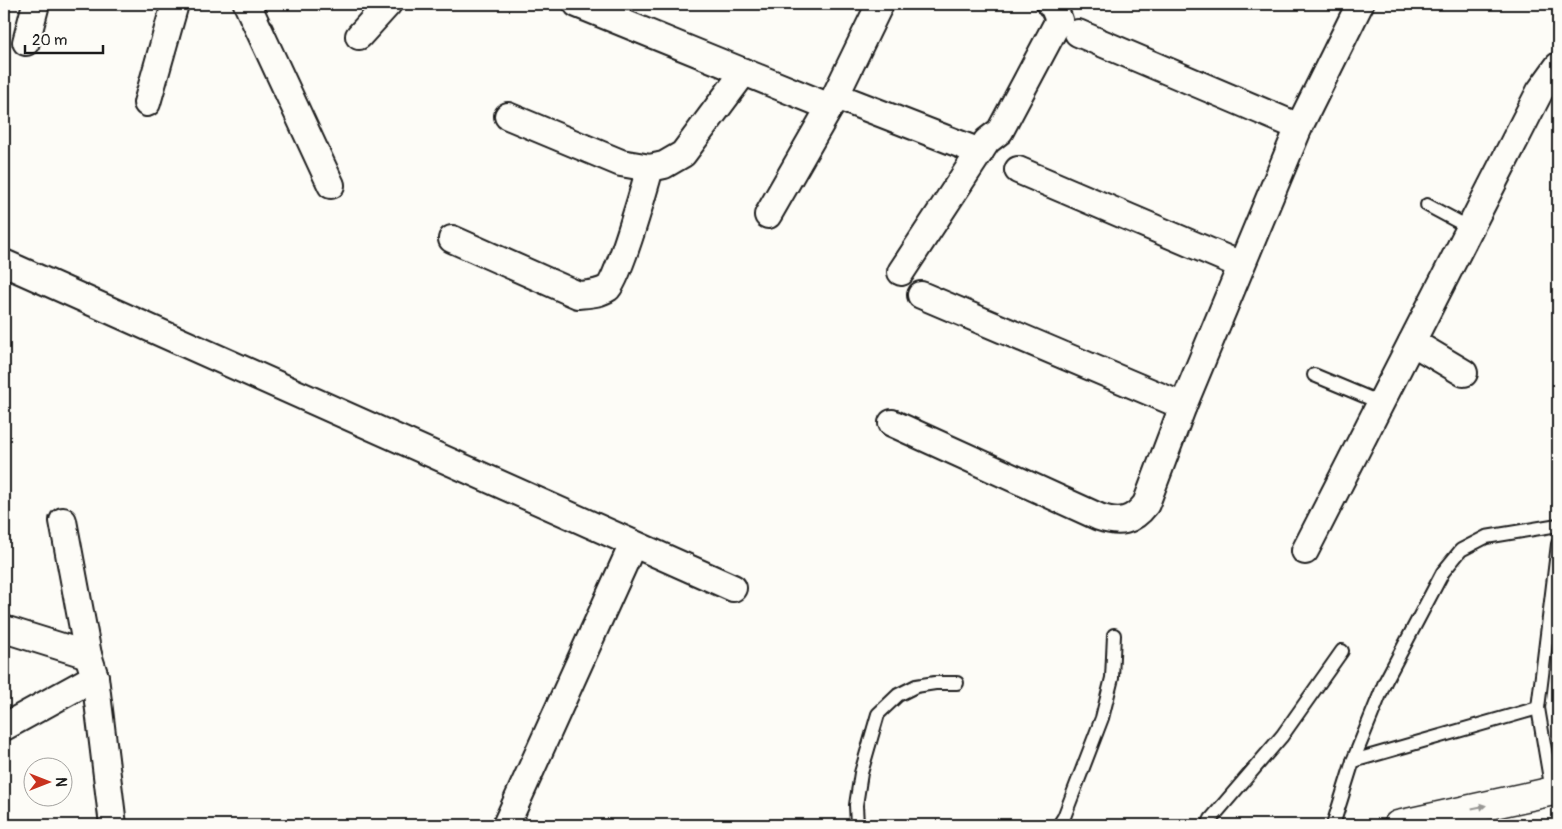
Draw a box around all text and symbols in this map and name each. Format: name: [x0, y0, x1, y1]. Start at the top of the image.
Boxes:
scale bar: [25, 22, 102, 54]
text: 20 m: [32, 31, 67, 50]
north arrow: [22, 756, 72, 806]
text: N: [52, 777, 69, 787]
one-way arrow: [1472, 803, 1487, 811]

